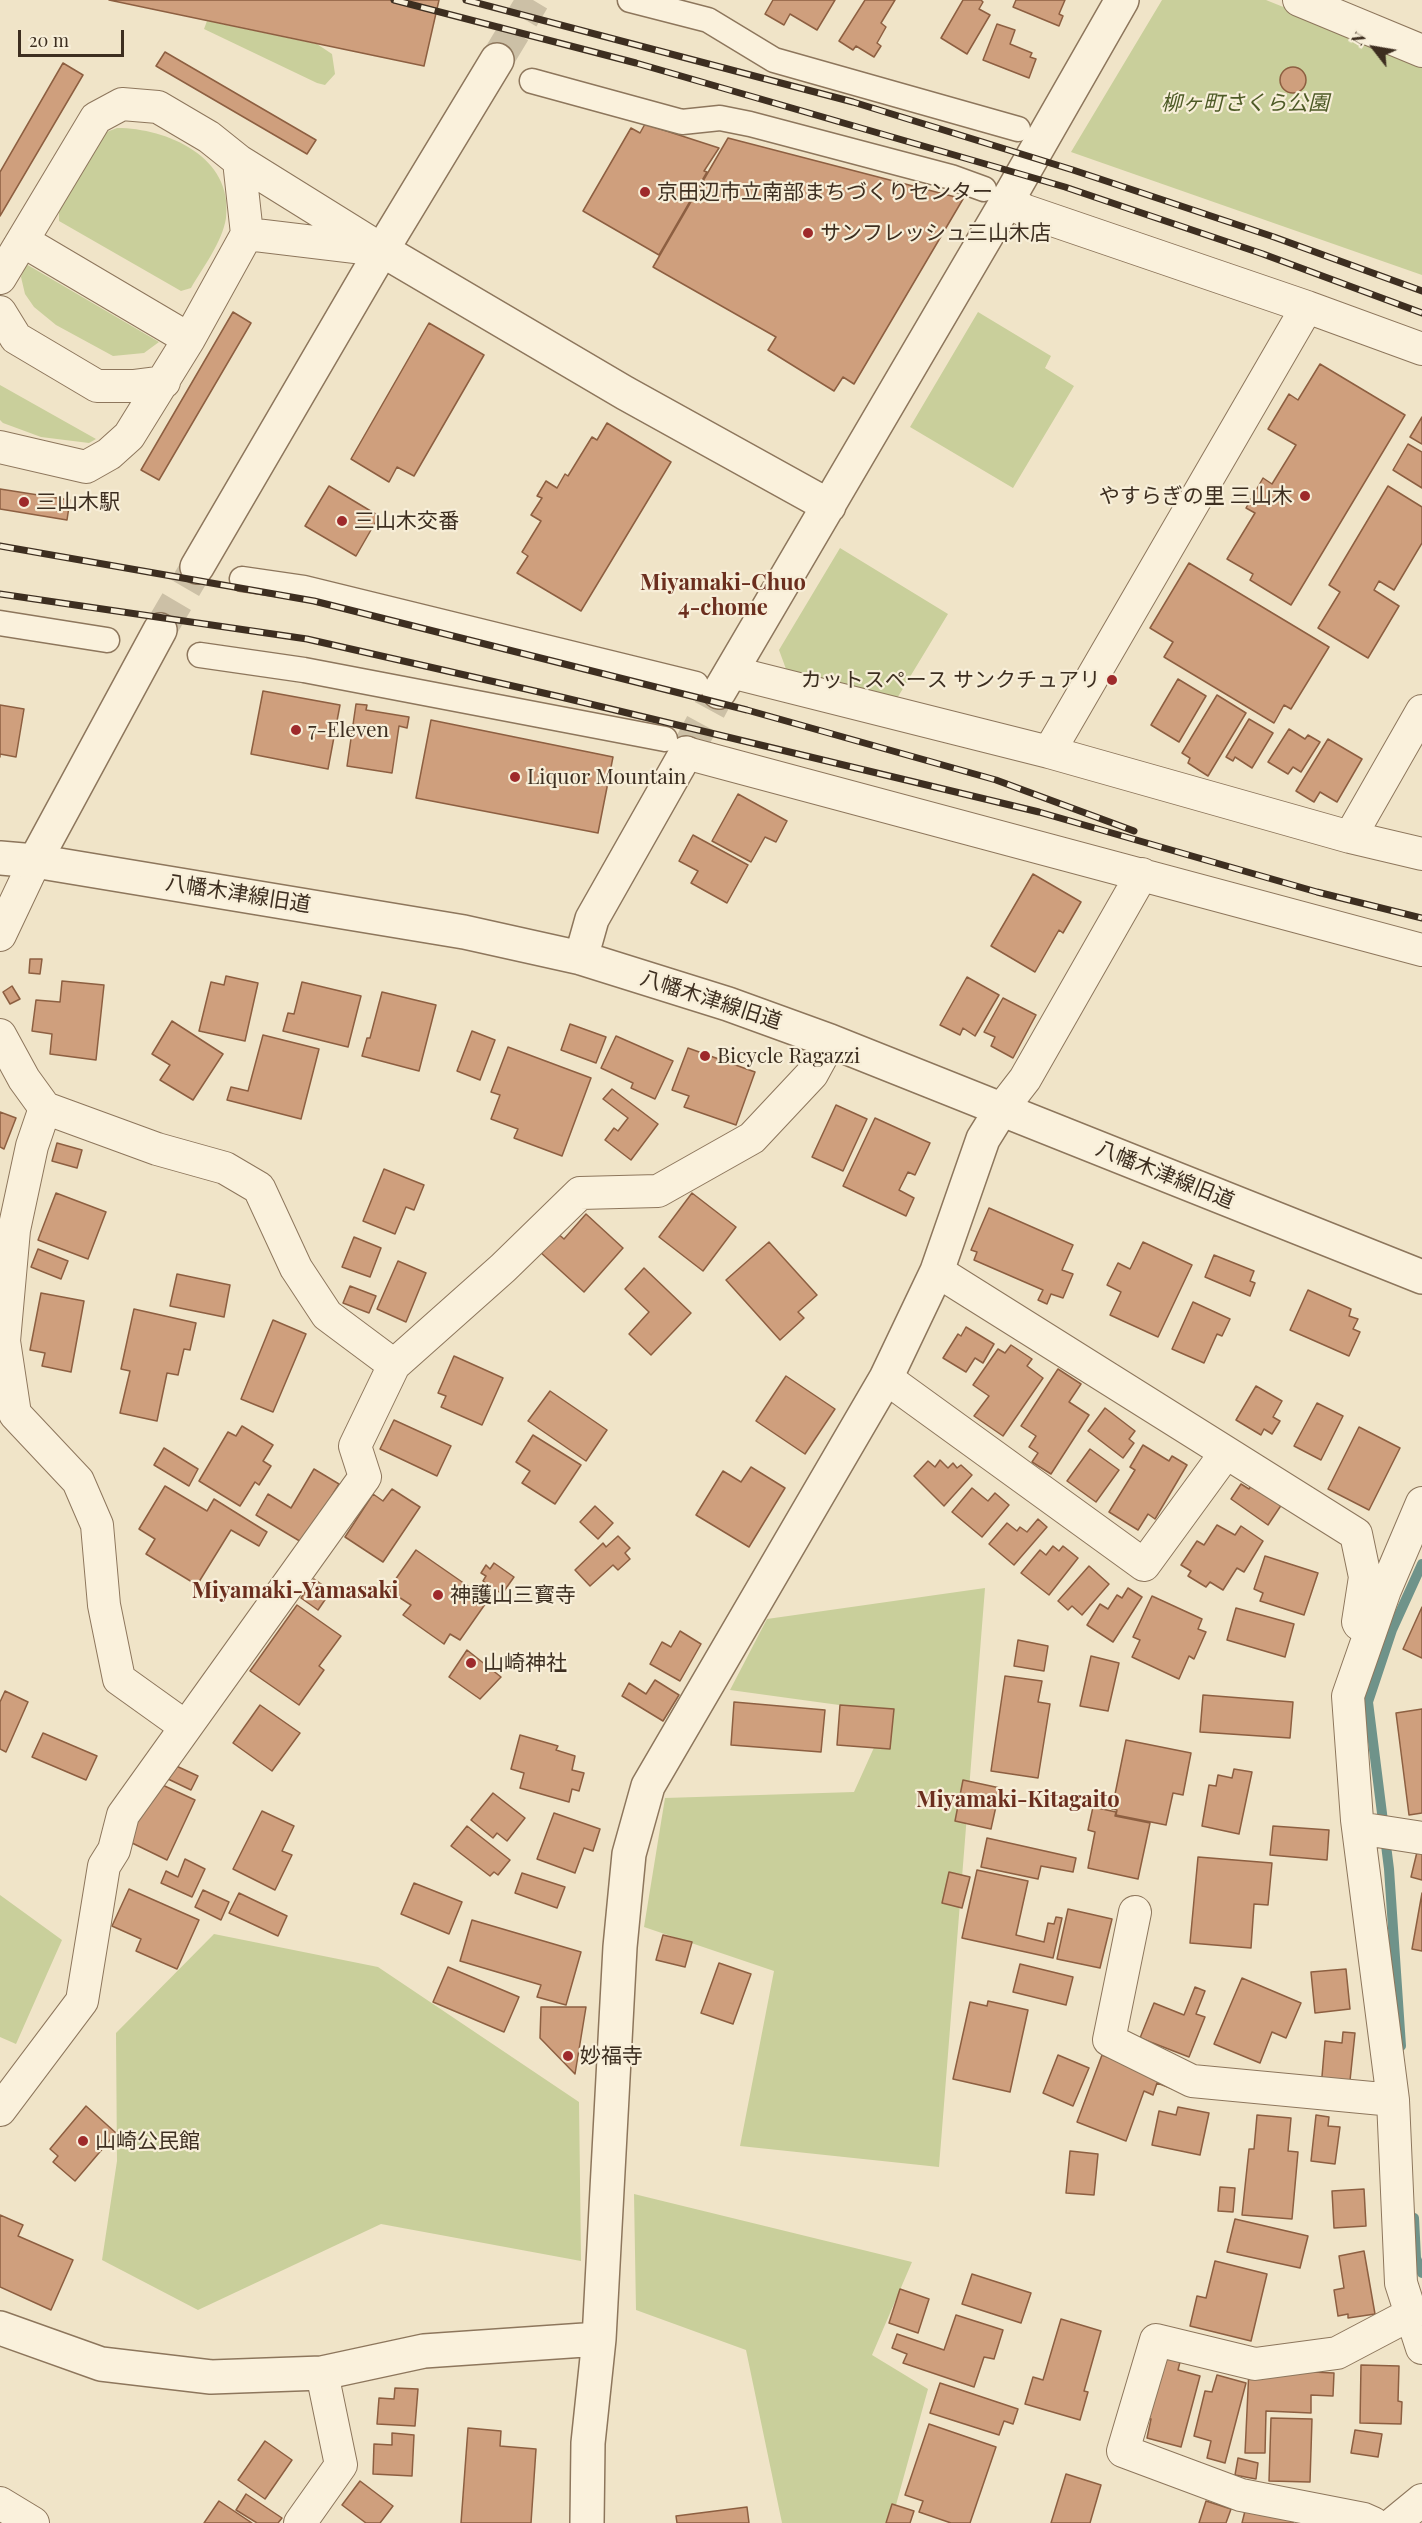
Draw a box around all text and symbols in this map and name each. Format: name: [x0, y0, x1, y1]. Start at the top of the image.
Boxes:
scale bar: [21, 18, 128, 56]
north arrow: [1344, 18, 1404, 78]
text: 20 m: [29, 28, 69, 52]
text: N: [1346, 28, 1370, 49]
park label: 柳ヶ町さくら公園: [1161, 90, 1329, 116]
place label: 京田辺市立南部まちづくりセンター: [657, 179, 993, 205]
marker: 京田辺市立南部まちづくりセンター: [638, 185, 652, 199]
place label: サンフレッシュ三山木店: [820, 220, 1051, 246]
marker: サンフレッシュ三山木店: [801, 226, 815, 240]
place label: やすらぎの里 三山木: [1099, 483, 1293, 509]
place label: 三山木駅: [36, 489, 120, 515]
marker: やすらぎの里 三山木: [1298, 489, 1312, 503]
marker: 三山木駅: [17, 495, 31, 509]
place label: 三山木交番: [354, 508, 459, 534]
marker: 三山木交番: [335, 514, 349, 528]
district label: Miyamaki-Chuo 4-chome: [640, 570, 806, 622]
place label: カットスペース サンクチュアリ: [801, 667, 1100, 693]
marker: カットスペース サンクチュアリ: [1105, 673, 1119, 687]
place label: 7-Eleven: [308, 717, 389, 743]
marker: 7-Eleven: [289, 723, 303, 737]
place label: Liquor Mountain: [527, 764, 686, 790]
marker: Liquor Mountain: [508, 770, 522, 784]
street label: 八幡木津線旧道: [163, 870, 313, 918]
street label: 八幡木津線旧道: [637, 965, 785, 1035]
place label: Bicycle Ragazzi: [717, 1043, 860, 1069]
marker: Bicycle Ragazzi: [698, 1049, 712, 1063]
street label: 八幡木津線旧道: [1092, 1136, 1238, 1214]
district label: Miyamaki-Yamasaki: [192, 1578, 398, 1604]
place label: 神護山三寳寺: [450, 1582, 576, 1608]
marker: 神護山三寳寺: [431, 1588, 445, 1602]
place label: 山崎神社: [483, 1650, 567, 1676]
marker: 山崎神社: [464, 1656, 478, 1670]
district label: Miyamaki-Kitagaito: [916, 1787, 1120, 1813]
place label: 妙福寺: [580, 2043, 643, 2069]
marker: 妙福寺: [561, 2049, 575, 2063]
place label: 山崎公民館: [95, 2128, 200, 2154]
marker: 山崎公民館: [76, 2134, 90, 2148]

